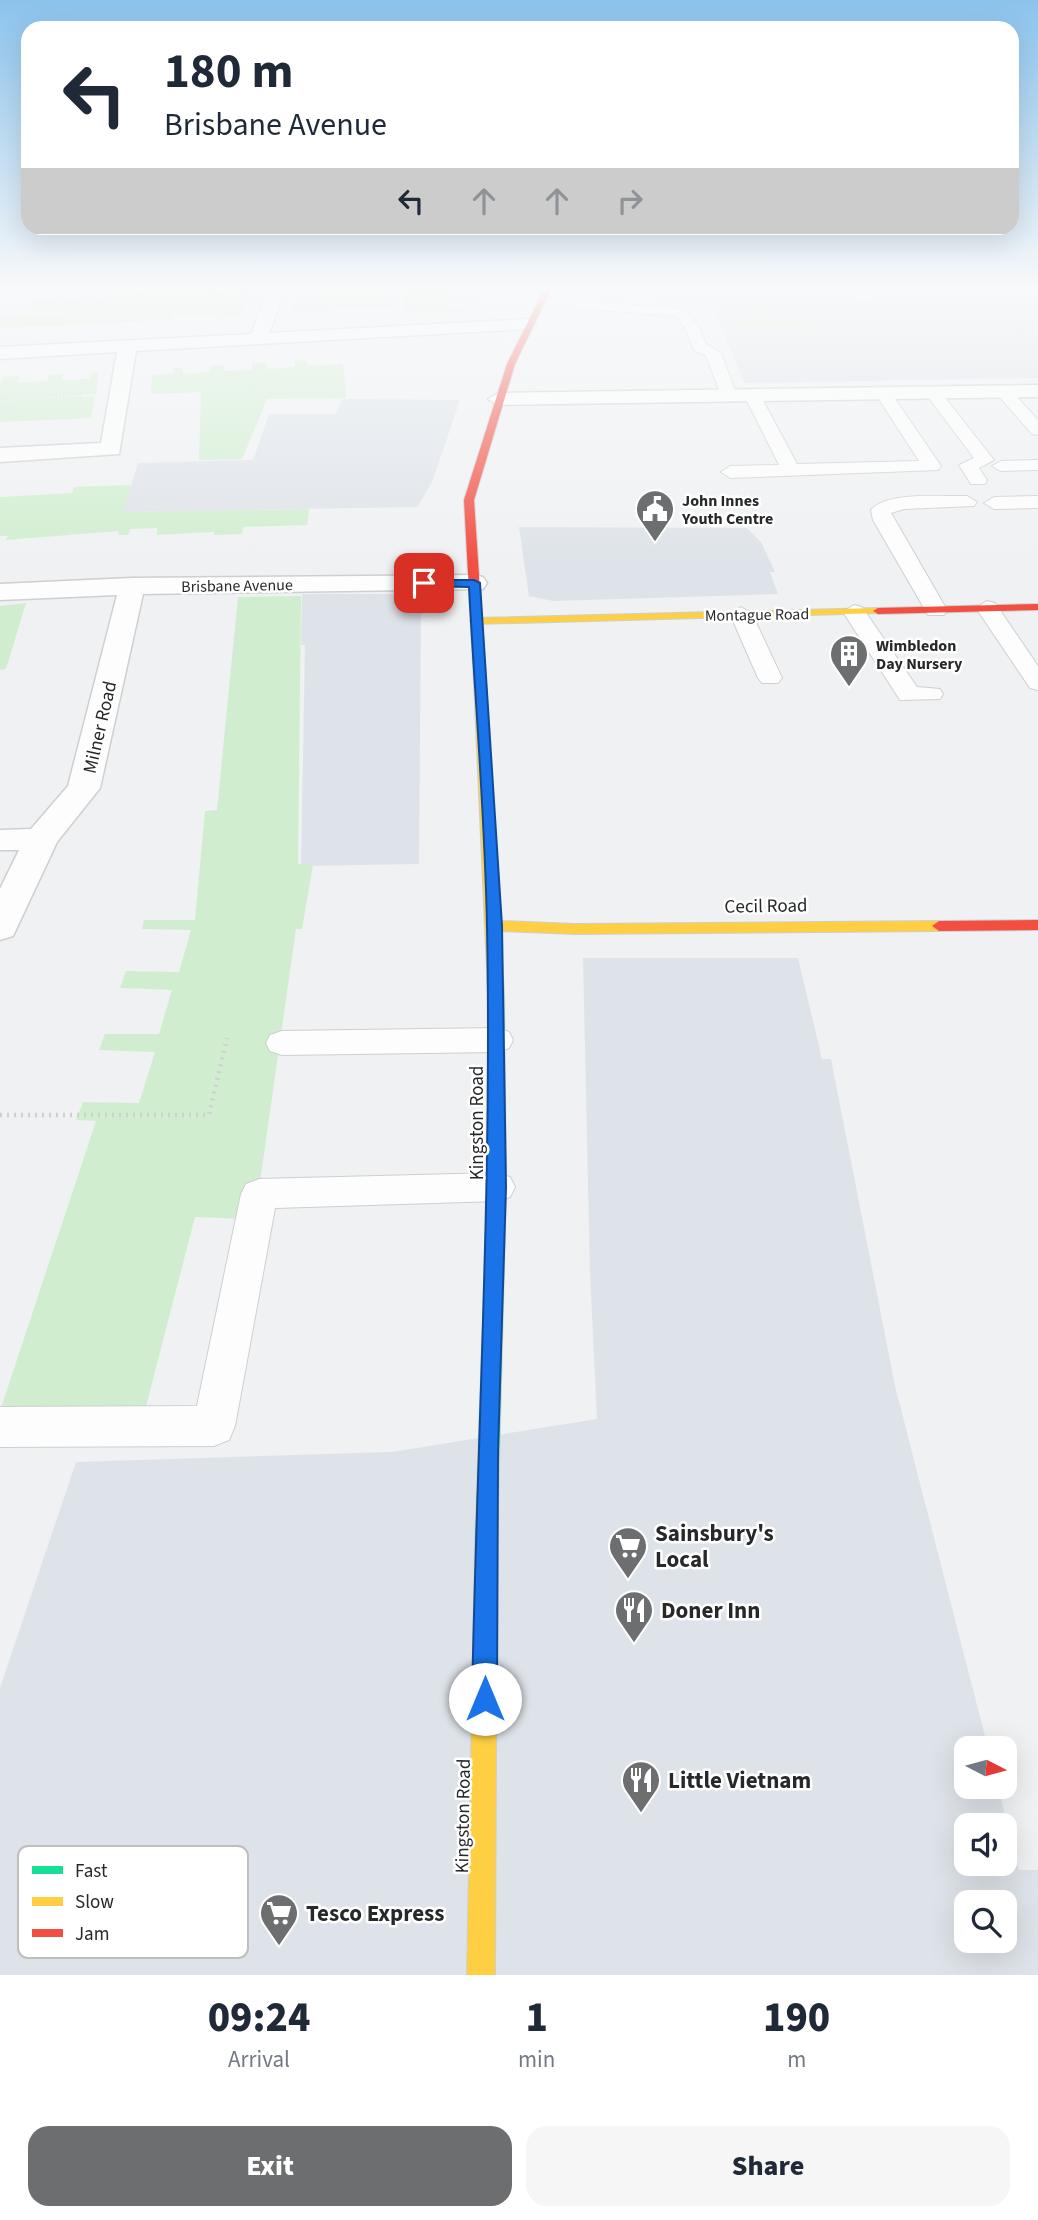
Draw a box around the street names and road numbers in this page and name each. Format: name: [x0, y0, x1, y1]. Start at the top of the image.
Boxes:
street label: Brisbane Avenue: [181, 574, 293, 598]
street label: Montague Road: [705, 603, 809, 627]
street label: Milner Road: [77, 678, 124, 776]
street label: Cecil Road: [724, 892, 808, 921]
street label: Kingston Road: [464, 1066, 491, 1180]
street label: Kingston Road: [449, 1758, 478, 1874]

